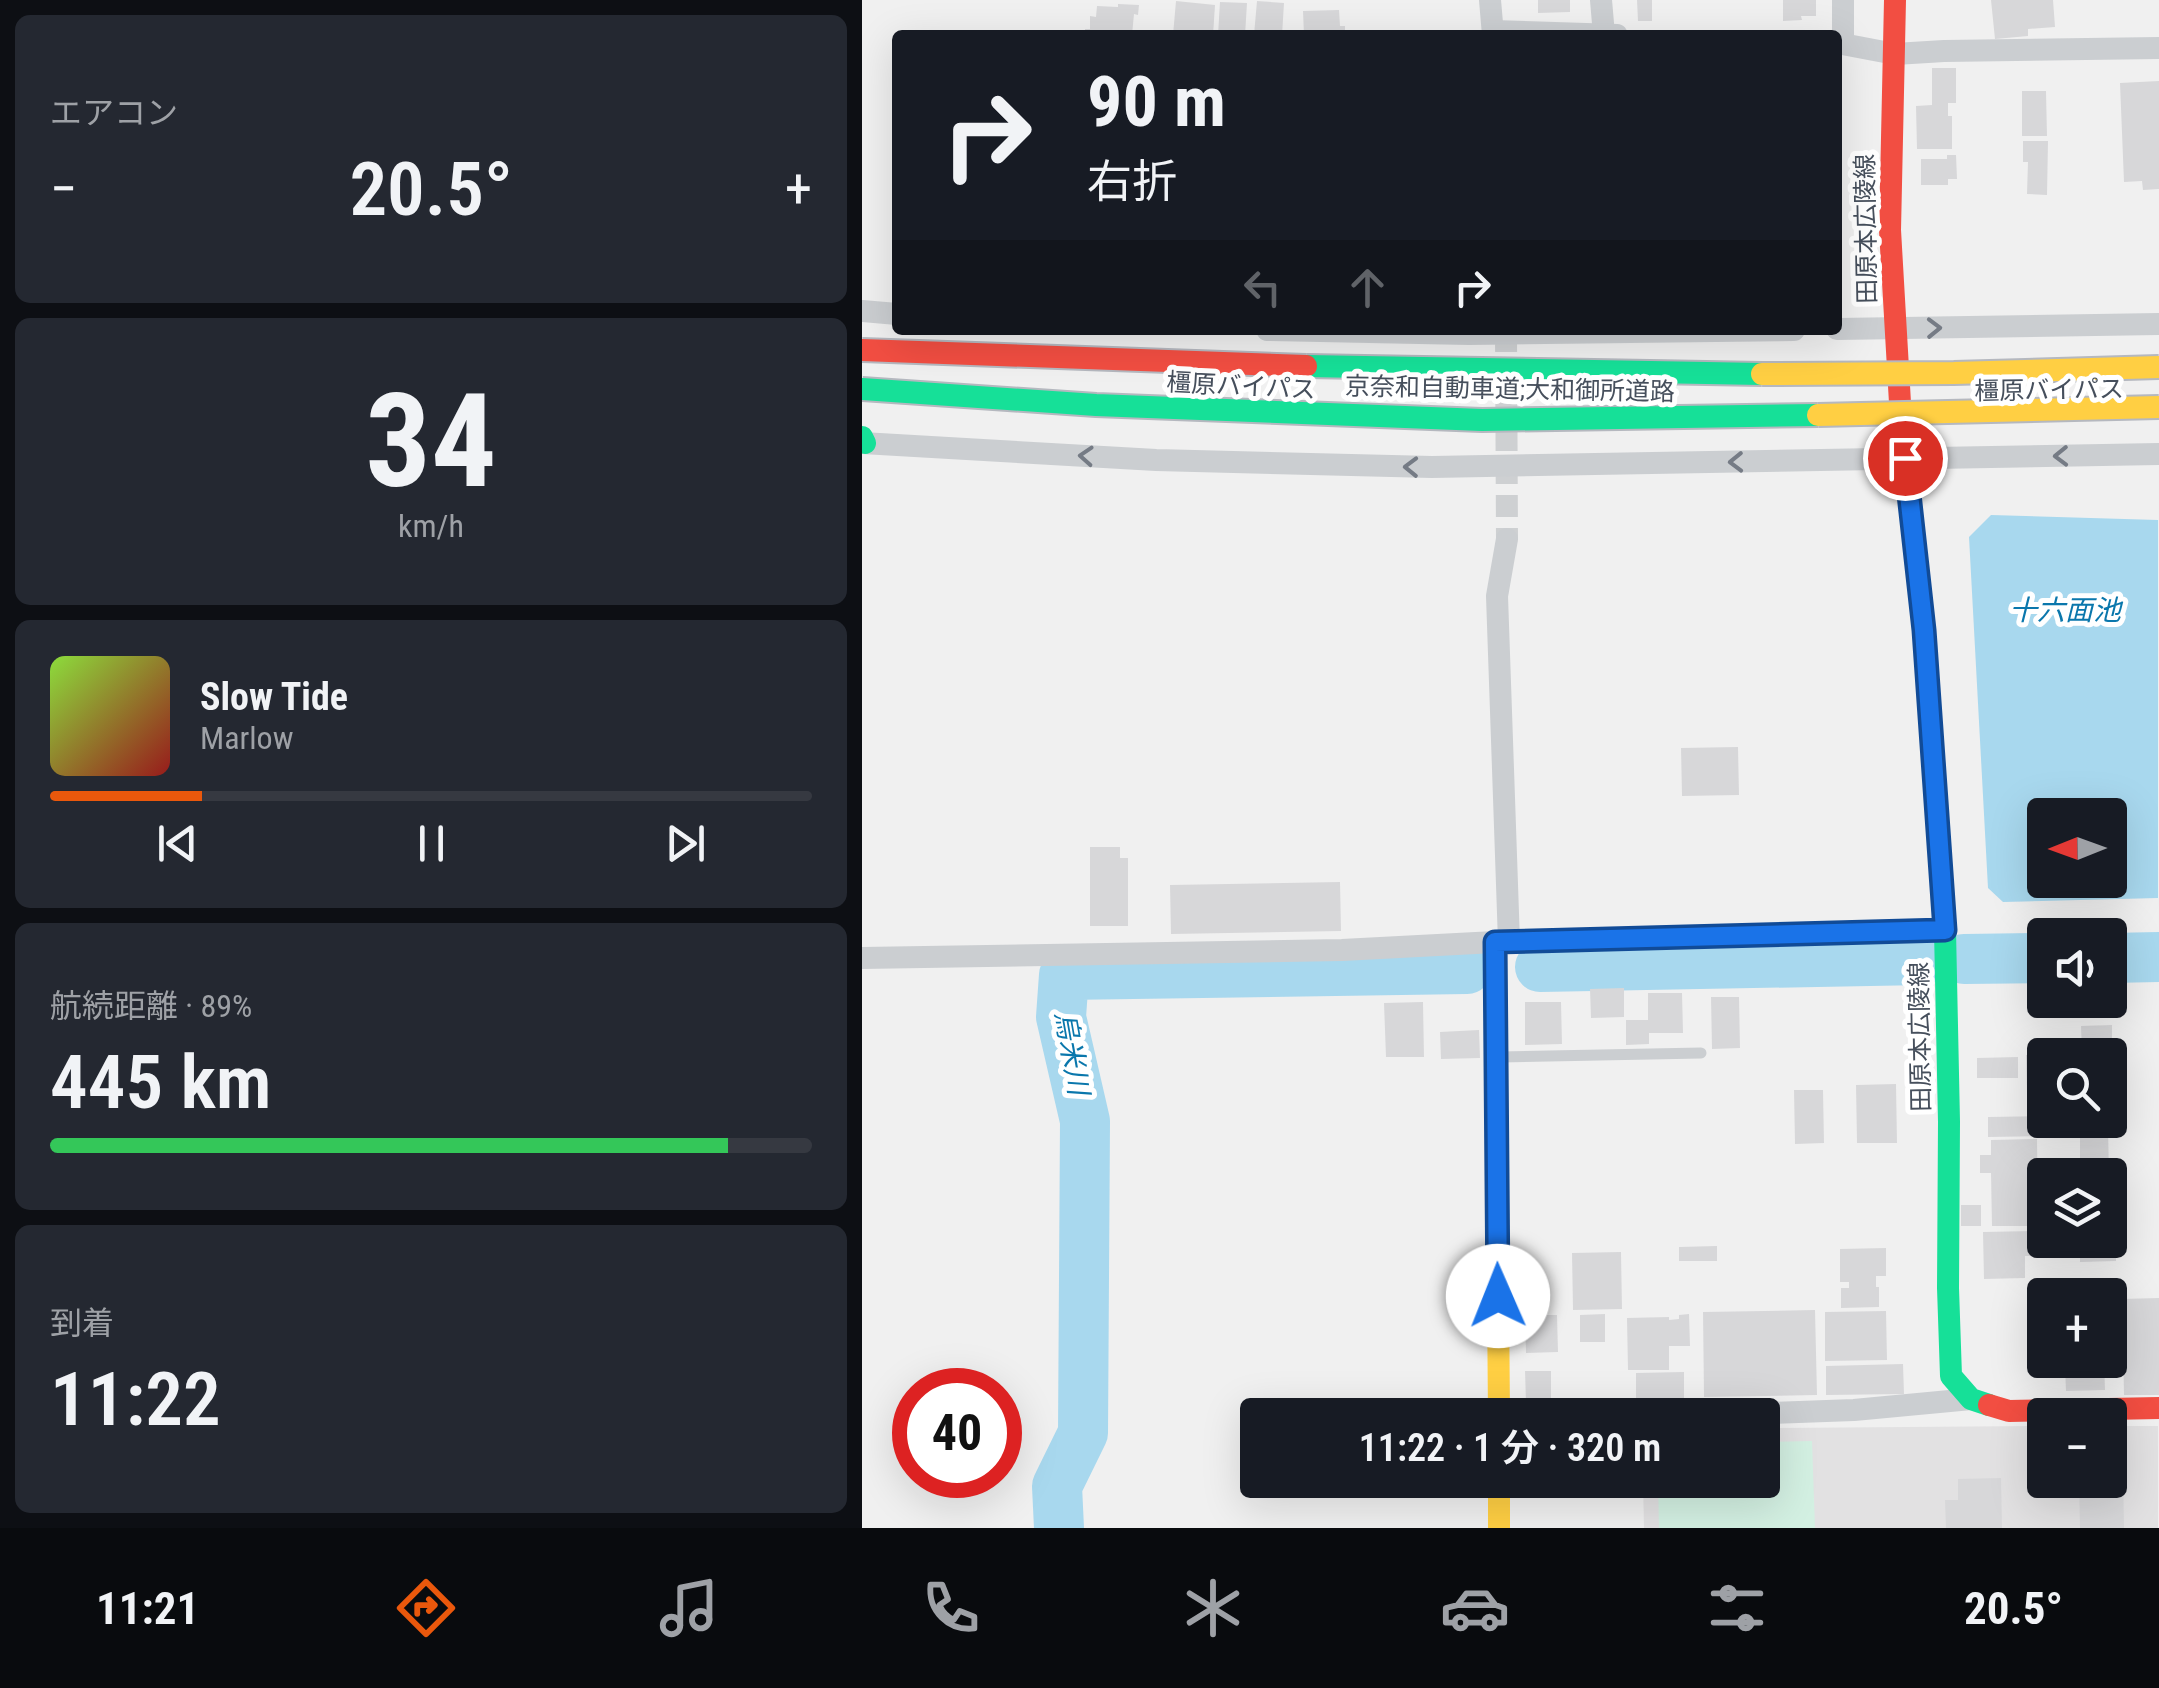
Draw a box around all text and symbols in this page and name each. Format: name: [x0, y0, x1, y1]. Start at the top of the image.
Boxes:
text: 90 m: [1087, 61, 1226, 143]
icon: right: [922, 70, 1052, 200]
text: エアコン: [50, 94, 178, 132]
text: 20.5°: [349, 145, 513, 233]
street label: 田原本広陵線: [1850, 154, 1882, 304]
text: 右折: [1087, 155, 1177, 208]
text: −: [50, 157, 78, 221]
text: +: [785, 157, 812, 221]
icon: left: [1235, 260, 1290, 315]
icon: ahead: [1340, 260, 1395, 315]
icon: right: [1445, 260, 1500, 315]
one-way arrow: [1928, 317, 1943, 339]
text: 34: [365, 365, 497, 518]
street label: 橿原バイパス: [1166, 368, 1316, 404]
street label: 京奈和自動車道;大和御所道路: [1345, 372, 1675, 406]
street label: 橿原バイパス: [1974, 374, 2124, 406]
pin: [1863, 416, 1948, 501]
icon: arrive: [1878, 431, 1933, 486]
one-way arrow: [2053, 445, 2069, 466]
one-way arrow: [1078, 446, 1094, 467]
one-way arrow: [1728, 451, 1744, 472]
one-way arrow: [1403, 456, 1418, 478]
text: km/h: [398, 507, 464, 545]
water label: 十六面池: [2009, 594, 2124, 627]
text: Slow Tide: [200, 675, 348, 719]
text: Marlow: [200, 719, 293, 757]
north arrow: [2027, 798, 2127, 898]
map controls: [2027, 798, 2127, 1498]
icon: previous: [150, 816, 205, 871]
icon: pause: [404, 816, 459, 871]
icon: next: [658, 816, 713, 871]
button: sound: [2027, 918, 2127, 1018]
street label: 田原本広陵線: [1904, 962, 1936, 1112]
text: 航続距離 · 89%: [50, 987, 252, 1025]
water label: 烏米川: [1048, 1009, 1096, 1100]
text: 445 km: [50, 1038, 272, 1126]
button: search: [2027, 1038, 2127, 1138]
button: layers: [2027, 1158, 2127, 1258]
position arrow: [1446, 1244, 1550, 1348]
button: +: [2027, 1278, 2127, 1378]
text: 到着: [50, 1304, 114, 1342]
text: 11:22: [50, 1355, 221, 1443]
speed limit sign: 40: [892, 1368, 1022, 1498]
button: −: [2027, 1398, 2127, 1498]
text: 11:22 · 1 分 · 320 m: [1359, 1426, 1661, 1470]
icon: directions: [391, 1573, 461, 1643]
icon: music: [654, 1573, 724, 1643]
icon: phone: [916, 1573, 986, 1643]
icon: climate: [1178, 1573, 1248, 1643]
icon: car: [1440, 1573, 1510, 1643]
icon: filters: [1702, 1573, 1772, 1643]
text: 11:21: [96, 1582, 199, 1635]
text: 20.5°: [1964, 1582, 2063, 1635]

